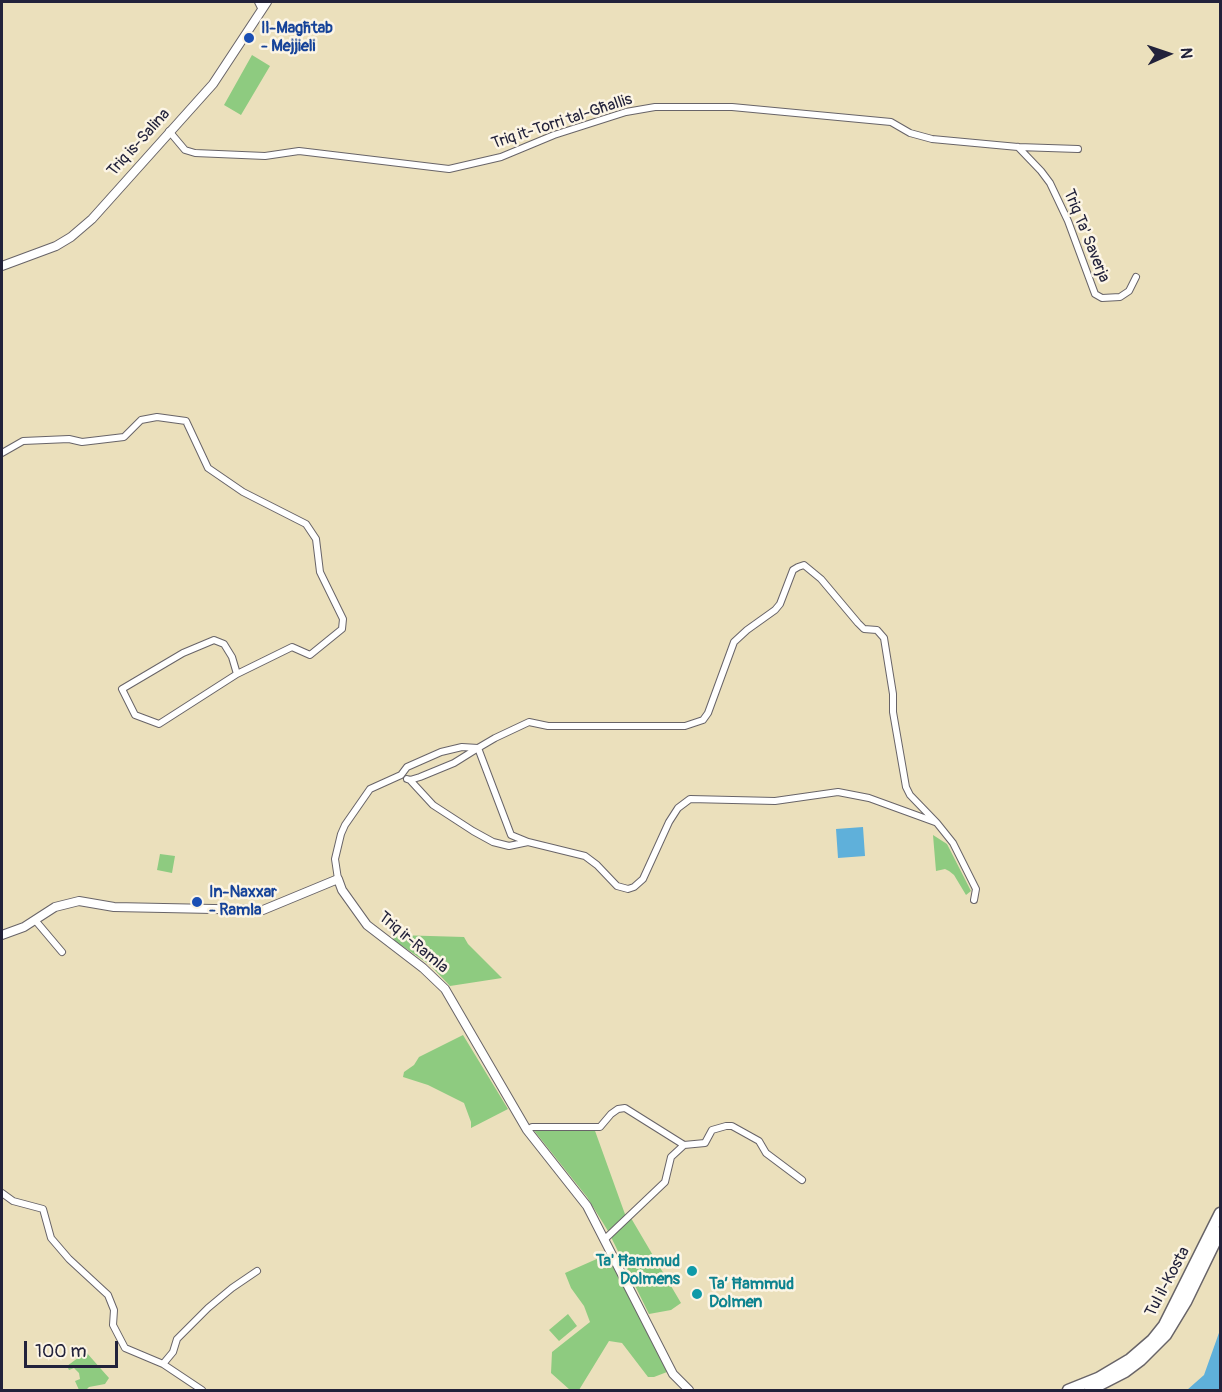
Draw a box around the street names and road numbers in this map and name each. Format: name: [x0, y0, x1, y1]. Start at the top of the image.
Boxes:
street label: Triq it-Torri tal-Għallis: [489, 90, 635, 154]
street label: Triq is-Salina: [104, 105, 174, 181]
street label: Triq Ta' Saverja: [1059, 187, 1113, 285]
street label: Triq ir-Ramla: [374, 908, 452, 978]
street label: Tul il-Kosta: [1142, 1244, 1194, 1320]

